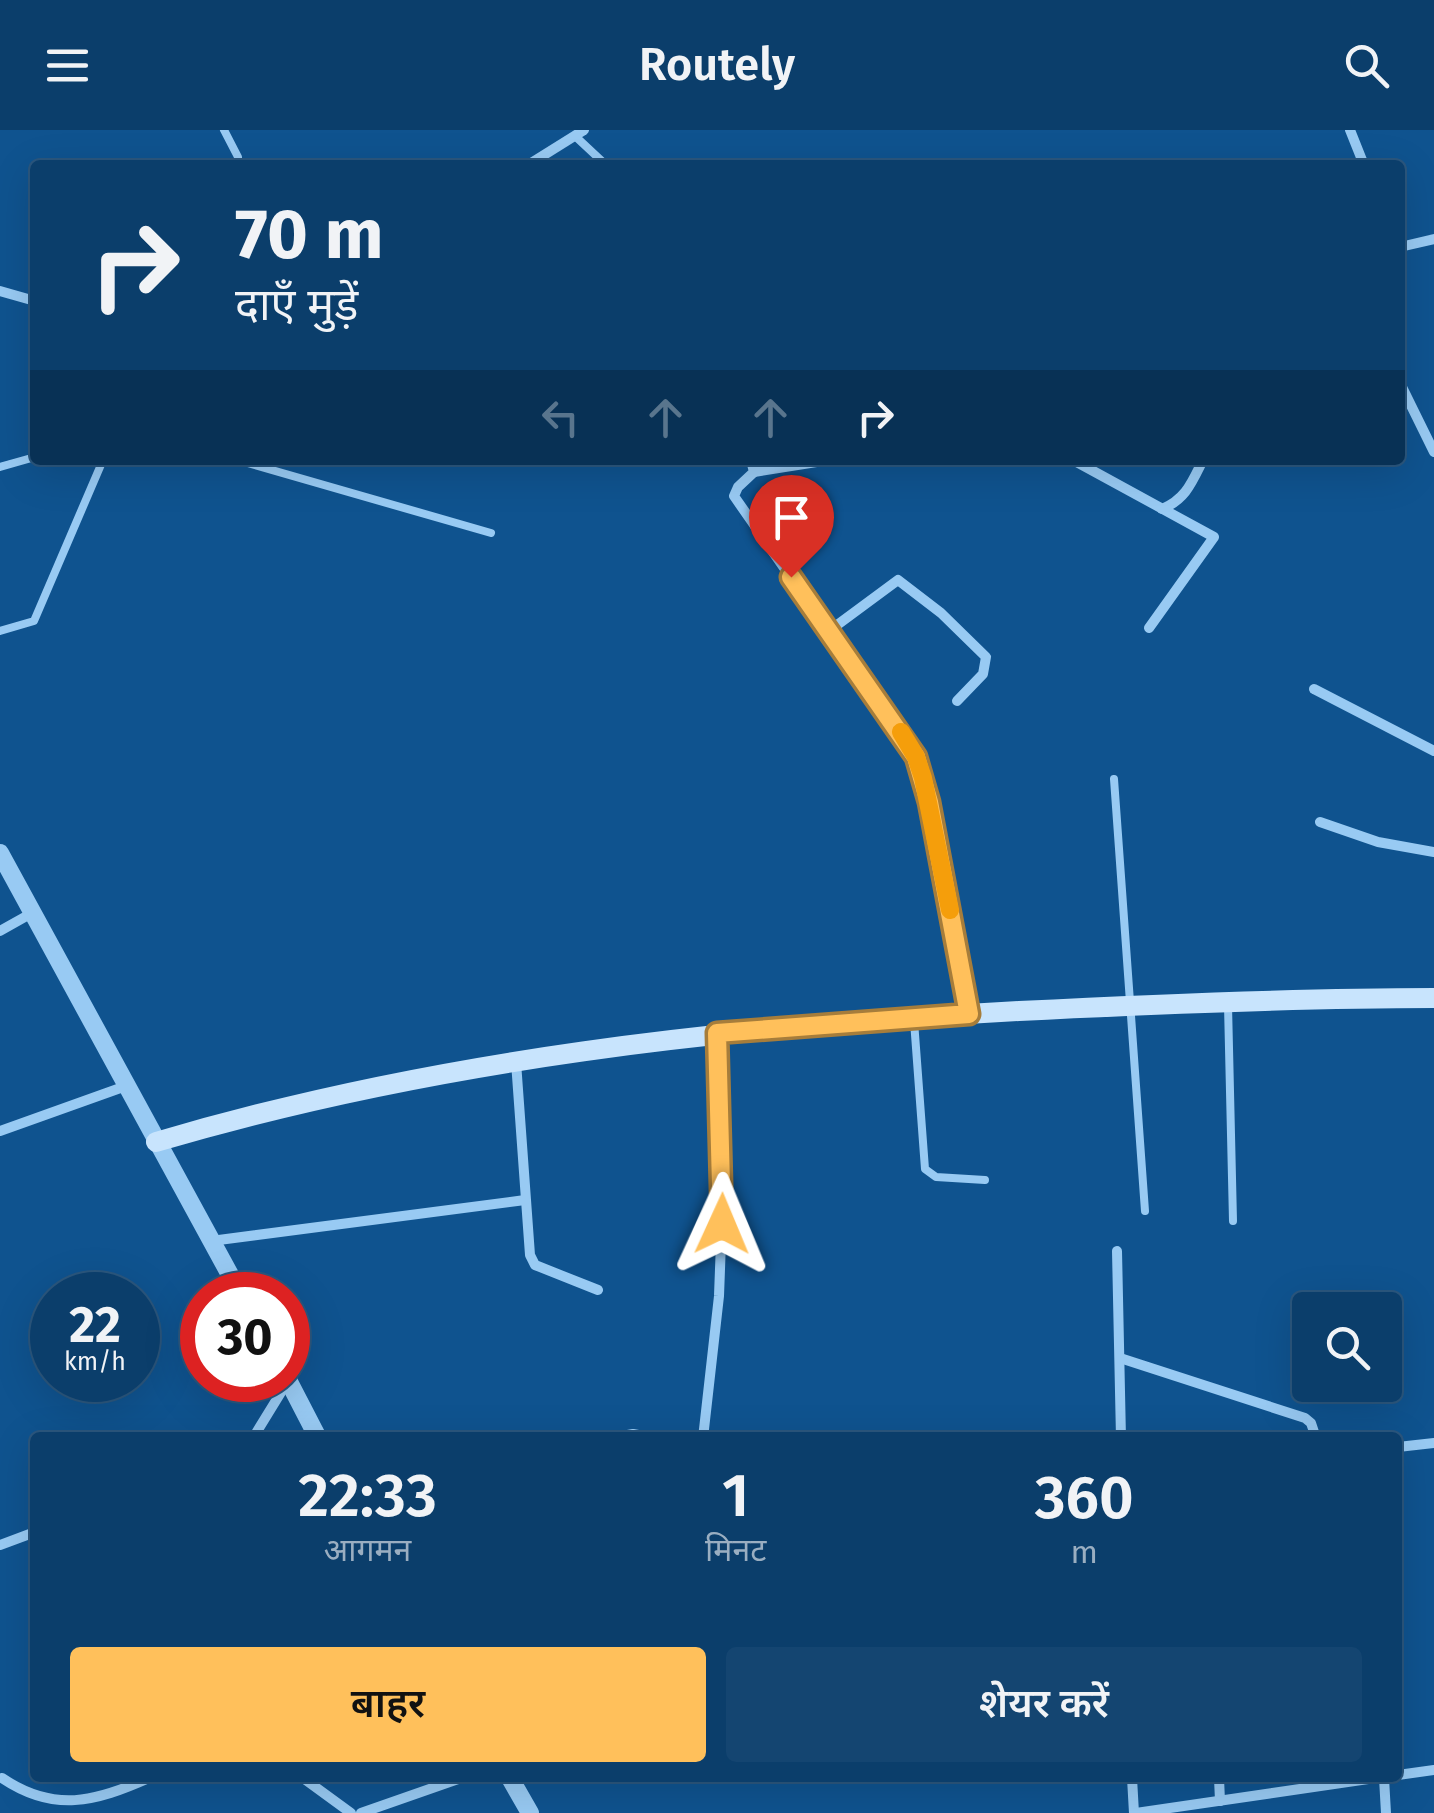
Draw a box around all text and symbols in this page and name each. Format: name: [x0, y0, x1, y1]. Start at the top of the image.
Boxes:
icon: menu: [40, 38, 95, 93]
text: Routely: [639, 38, 795, 92]
icon: search: [1339, 38, 1394, 93]
text: 70 m: [235, 193, 384, 277]
icon: right: [70, 200, 200, 330]
text: दाएँ मुड़ें: [235, 278, 358, 332]
icon: left: [533, 390, 588, 445]
icon: ahead: [638, 390, 693, 445]
icon: ahead: [743, 390, 798, 445]
icon: right: [848, 390, 903, 445]
pin: [749, 475, 834, 578]
icon: arrive: [764, 490, 819, 545]
position arrow: [670, 1172, 774, 1276]
speed limit sign: 30: [180, 1272, 310, 1402]
map controls: [1292, 1292, 1402, 1402]
button: search: [1292, 1292, 1402, 1402]
text: 22: [69, 1295, 121, 1355]
text: km/h: [64, 1347, 126, 1377]
text: 22:33: [298, 1460, 437, 1532]
text: 1: [722, 1460, 749, 1532]
text: 360: [1035, 1462, 1134, 1534]
text: आगमन: [324, 1531, 411, 1569]
text: मिनट: [705, 1531, 766, 1569]
text: m: [1070, 1533, 1098, 1571]
button: बाहर: [70, 1647, 706, 1762]
button: शेयर करें: [726, 1647, 1362, 1762]

